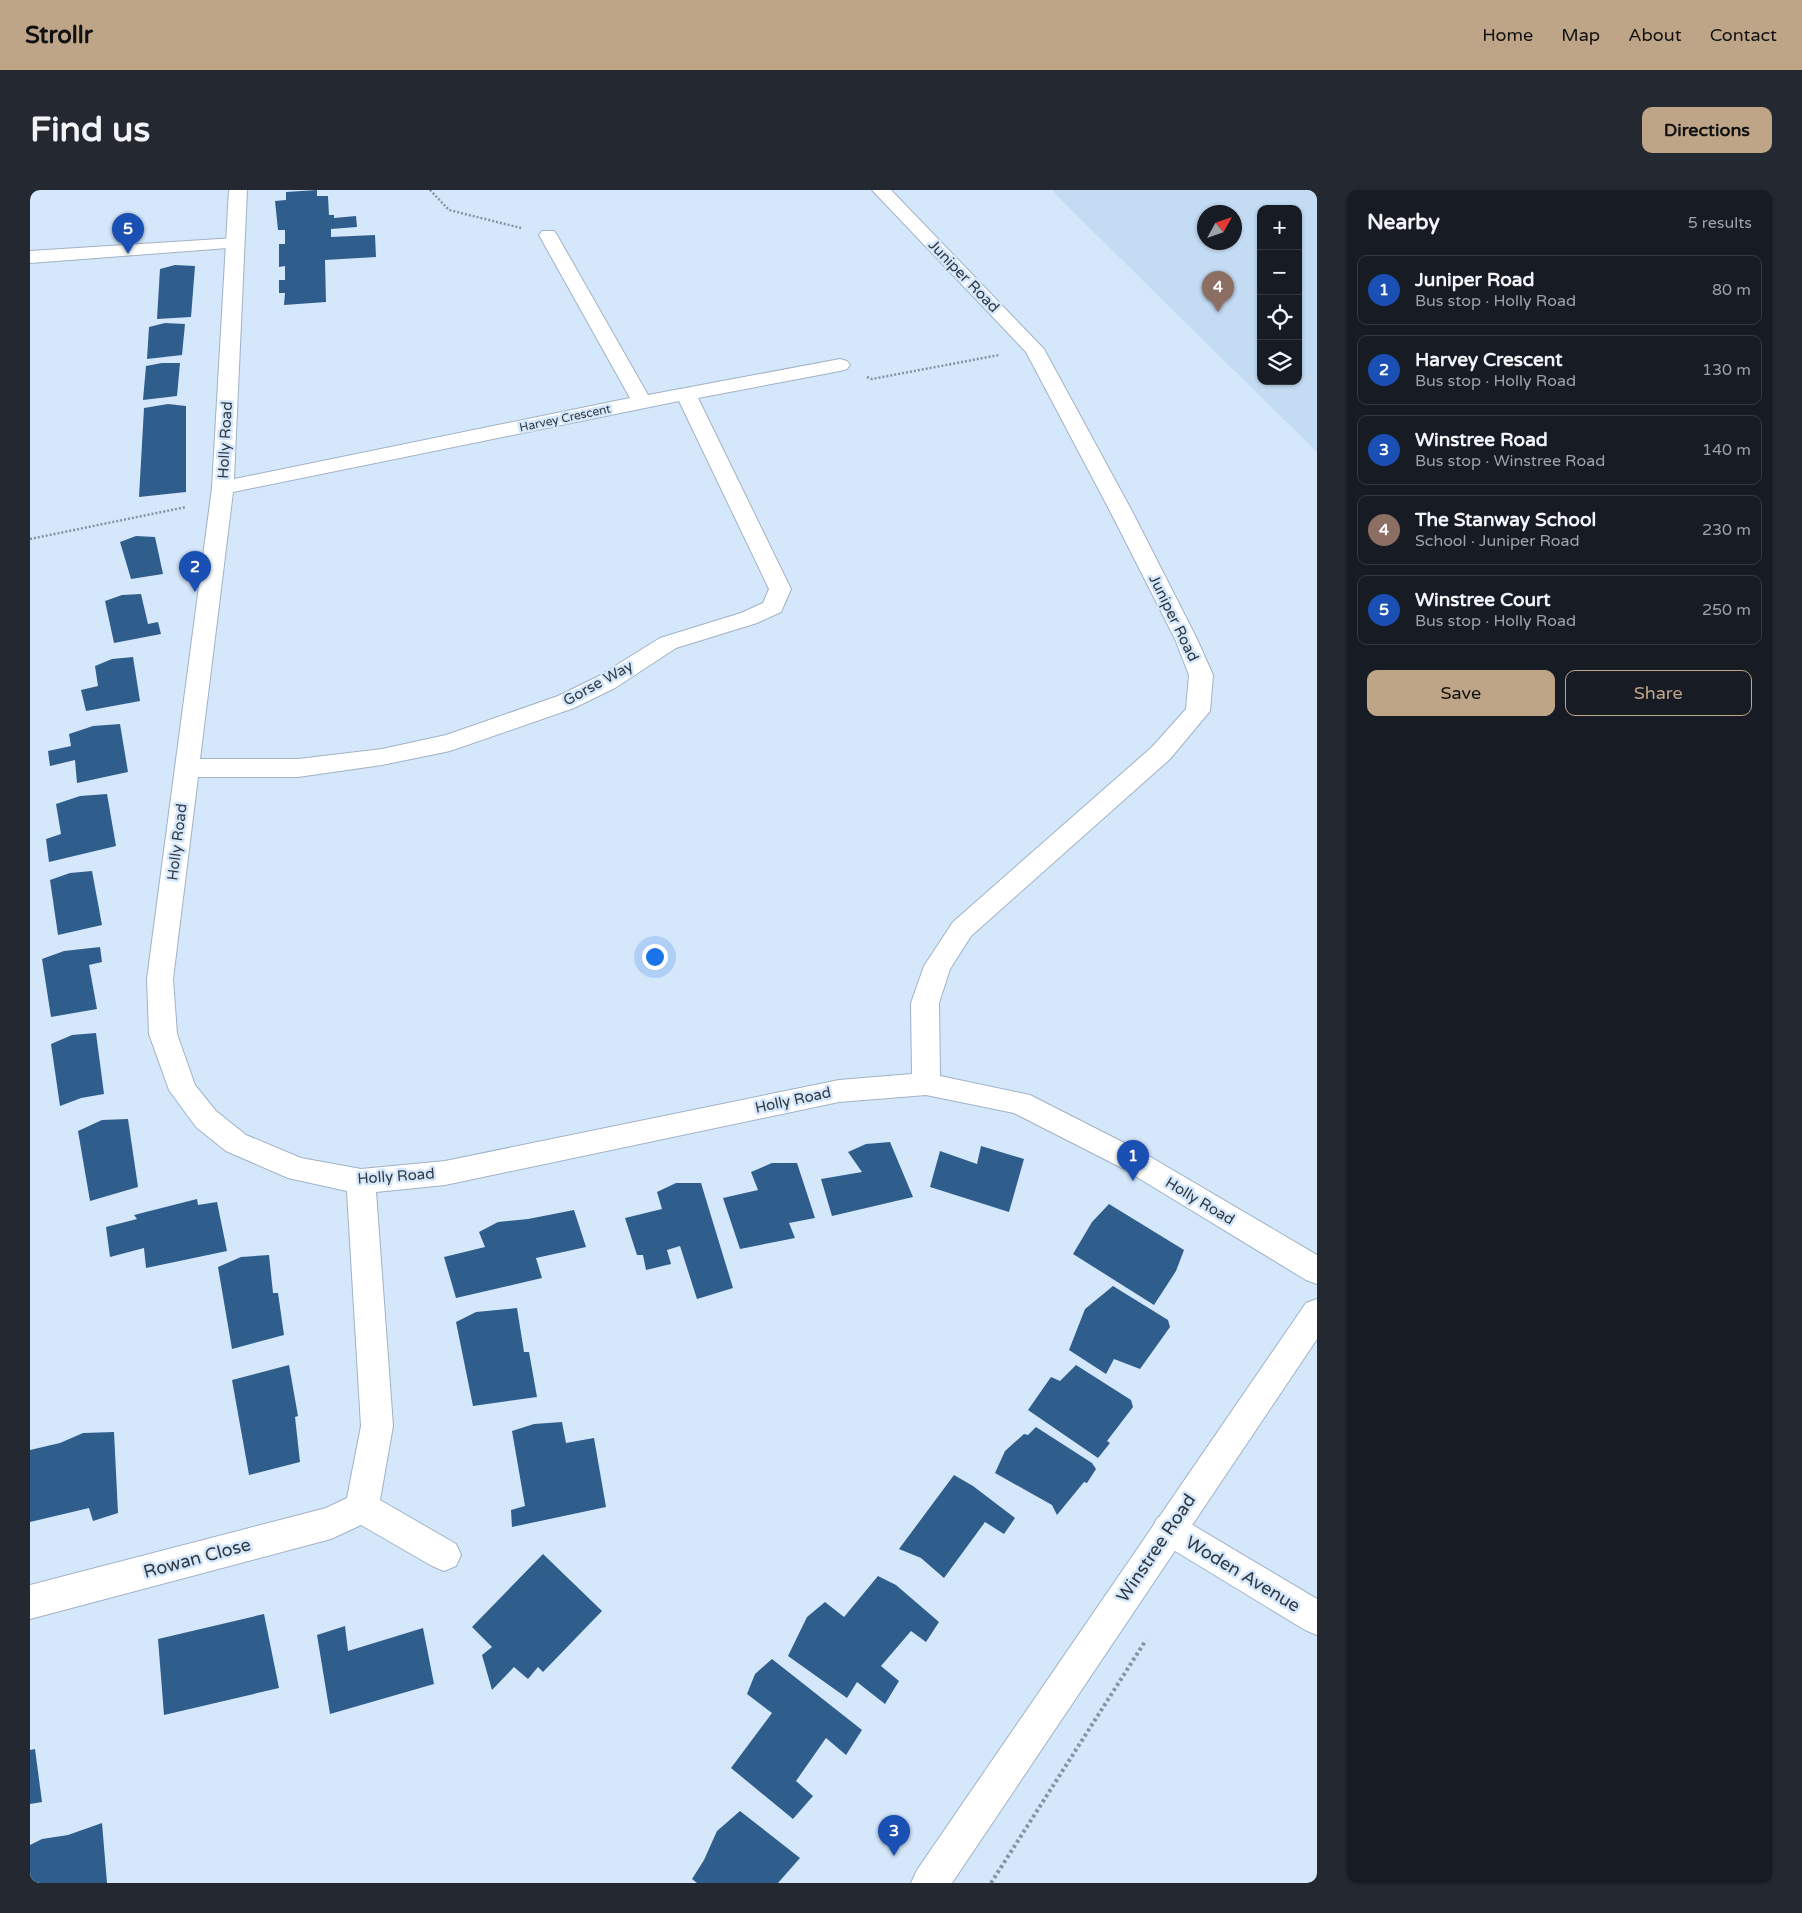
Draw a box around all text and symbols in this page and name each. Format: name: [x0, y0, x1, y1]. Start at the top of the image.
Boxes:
text: Strollr: [25, 21, 93, 50]
text: Home: [1482, 24, 1533, 46]
text: Map: [1561, 24, 1600, 46]
text: About: [1628, 24, 1682, 46]
text: Contact: [1710, 24, 1777, 46]
button: Directions: [1642, 107, 1772, 153]
text: Find us: [30, 109, 150, 151]
north arrow: [1197, 205, 1242, 250]
map controls: [1257, 205, 1302, 385]
button: +: [1257, 205, 1302, 250]
text: Nearby: [1367, 210, 1440, 235]
pin: 5: [112, 213, 144, 254]
text: 5 results: [1688, 213, 1752, 233]
street label: Juniper Road: [925, 236, 1003, 316]
button: −: [1257, 250, 1302, 295]
text: Juniper Road: [1415, 269, 1534, 291]
pin: 4: [1202, 271, 1234, 312]
text: 1: [1379, 280, 1389, 300]
text: 80 m: [1712, 280, 1751, 300]
text: Bus stop · Holly Road: [1415, 291, 1576, 311]
button: locate: [1257, 295, 1302, 340]
button: layers: [1257, 340, 1302, 385]
text: Harvey Crescent: [1415, 349, 1562, 371]
text: 2: [1379, 360, 1389, 380]
text: 130 m: [1702, 360, 1751, 380]
text: Bus stop · Holly Road: [1415, 371, 1576, 391]
street label: Holly Road: [214, 401, 236, 479]
street label: Harvey Crescent: [518, 401, 612, 435]
text: Winstree Road: [1415, 429, 1548, 451]
text: 3: [1379, 440, 1389, 460]
text: 140 m: [1702, 440, 1751, 460]
text: Bus stop · Winstree Road: [1415, 451, 1605, 471]
text: The Stanway School: [1415, 509, 1596, 531]
text: 4: [1379, 520, 1389, 540]
text: 230 m: [1702, 520, 1751, 540]
text: School · Juniper Road: [1415, 531, 1580, 551]
pin: 2: [179, 551, 211, 592]
street label: Juniper Road: [1145, 572, 1203, 664]
text: Winstree Court: [1415, 589, 1551, 611]
text: 5: [1379, 600, 1389, 620]
text: 250 m: [1702, 600, 1751, 620]
text: Bus stop · Holly Road: [1415, 611, 1576, 631]
street label: Gorse Way: [560, 657, 636, 709]
button: Save: [1367, 670, 1555, 716]
button: Share: [1565, 670, 1752, 716]
street label: Holly Road: [163, 803, 191, 881]
your location: [642, 944, 668, 970]
street label: Holly Road: [753, 1083, 833, 1117]
pin: 1: [1117, 1140, 1149, 1181]
street label: Holly Road: [357, 1164, 435, 1188]
street label: Holly Road: [1162, 1173, 1238, 1229]
street label: Winstree Road: [1112, 1490, 1200, 1606]
street label: Woden Avenue: [1182, 1531, 1304, 1617]
street label: Rowan Close: [141, 1533, 253, 1583]
pin: 3: [878, 1815, 910, 1856]

